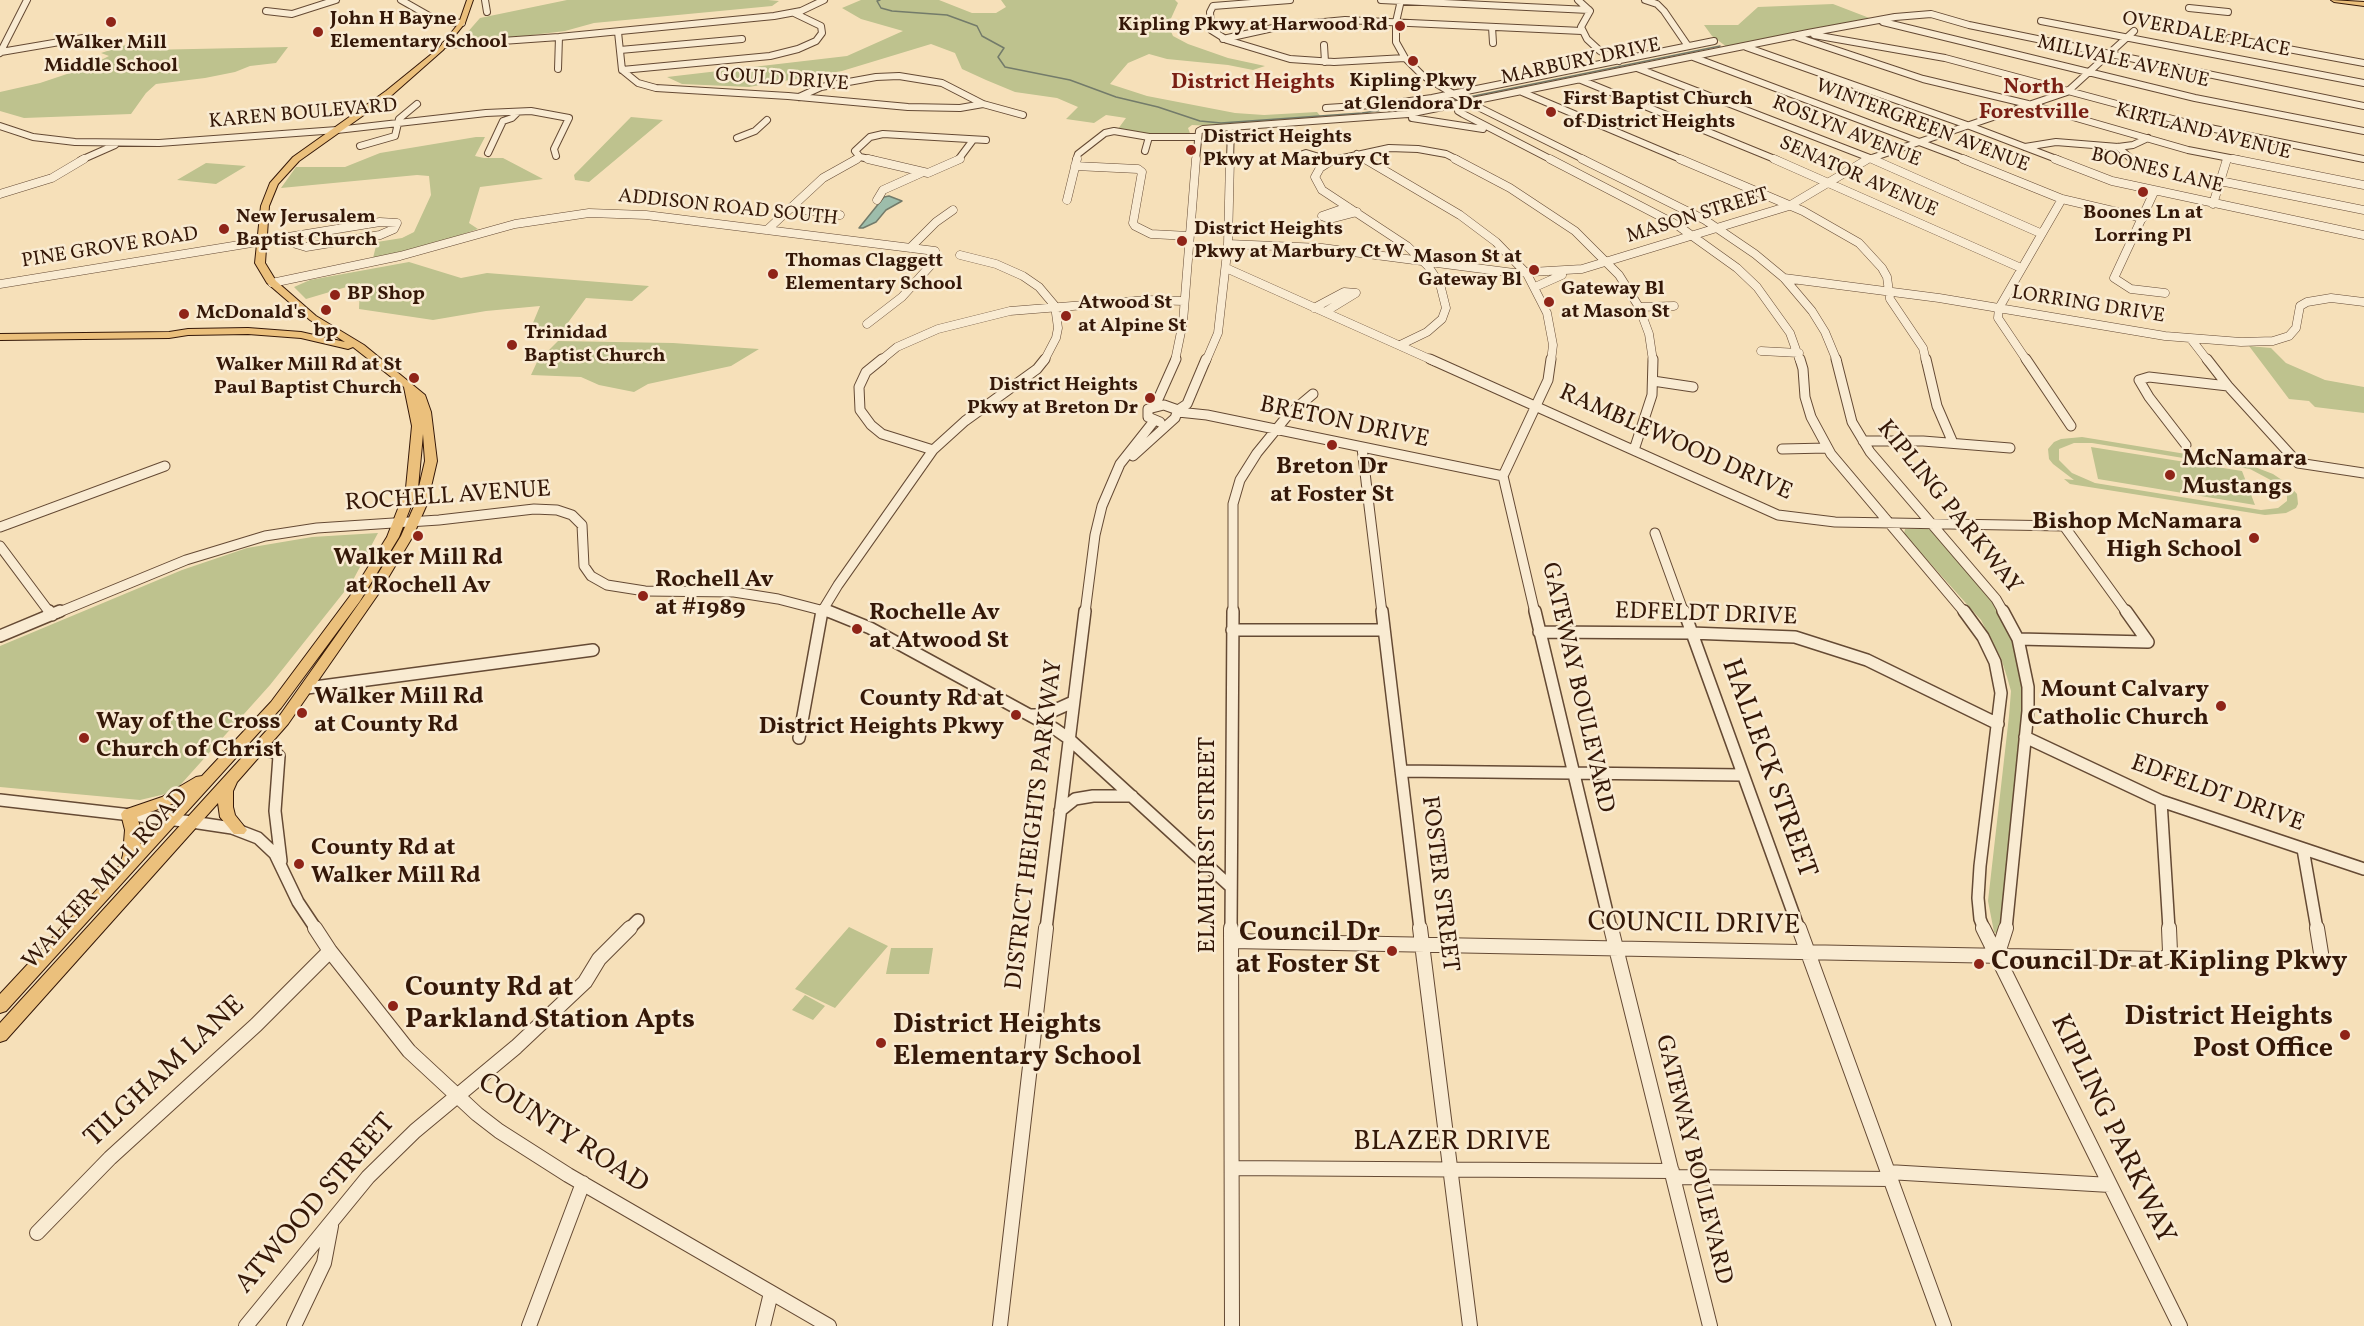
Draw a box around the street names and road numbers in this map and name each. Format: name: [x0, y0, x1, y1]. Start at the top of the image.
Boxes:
street label: OVERDALE PLACE: [2120, 8, 2292, 64]
street label: MILLVALE AVENUE: [2035, 32, 2211, 94]
street label: MARBURY DRIVE: [1499, 34, 1663, 92]
street label: GOULD DRIVE: [715, 64, 849, 98]
street label: WINTERGREEN AVENUE: [1812, 75, 2032, 179]
street label: ROSLYN AVENUE: [1768, 92, 1924, 174]
street label: KAREN BOULEVARD: [208, 95, 398, 135]
street label: KIRTLAND AVENUE: [2113, 100, 2293, 166]
street label: SENATOR AVENUE: [1775, 132, 1941, 224]
street label: BOONES LANE: [2088, 144, 2226, 200]
street label: MASON STREET: [1624, 184, 1772, 250]
street label: ADDISON ROAD SOUTH: [617, 186, 839, 232]
street label: PINE GROVE ROAD: [20, 223, 200, 275]
street label: LORRING DRIVE: [2010, 282, 2166, 330]
street label: RAMBLEWOOD DRIVE: [1554, 380, 1796, 508]
street label: BRETON DRIVE: [1257, 392, 1431, 456]
street label: KIPLING PARKWAY: [1869, 415, 2027, 601]
street label: ROCHELL AVENUE: [344, 476, 552, 520]
street label: GATEWAY BOULEVARD: [1533, 560, 1619, 816]
street label: EDFELDT DRIVE: [1614, 598, 1798, 634]
street label: HALLECK STREET: [1712, 655, 1822, 883]
street label: DISTRICT HEIGHTS PARKWAY: [1001, 658, 1071, 992]
street label: ELMHURST STREET: [1196, 737, 1224, 953]
street label: EDFELDT DRIVE: [2126, 750, 2308, 840]
street label: WALKER MILL ROAD: [18, 783, 196, 977]
street label: FOSTER STREET: [1413, 794, 1463, 974]
street label: COUNCIL DRIVE: [1587, 907, 1801, 945]
street label: TILGHAM LANE: [79, 990, 253, 1156]
street label: KIPLING PARKWAY: [2041, 1010, 2181, 1250]
street label: GATEWAY BOULEVARD: [1647, 1032, 1737, 1288]
street label: COUNTY ROAD: [470, 1067, 654, 1203]
street label: ATWOOD STREET: [230, 1108, 404, 1302]
street label: BLAZER DRIVE: [1353, 1127, 1551, 1161]

